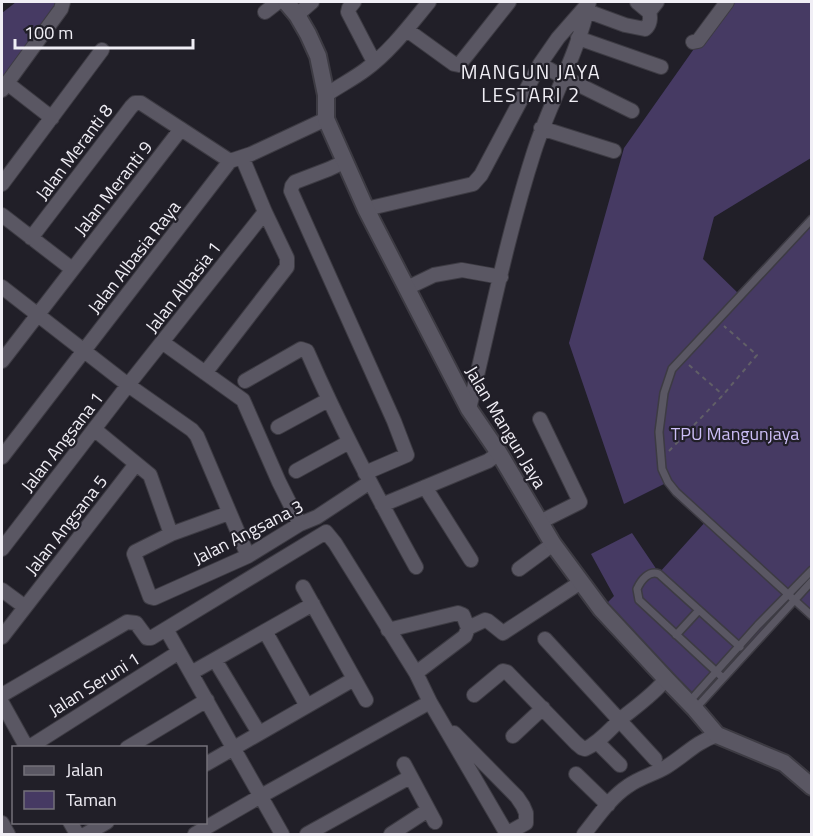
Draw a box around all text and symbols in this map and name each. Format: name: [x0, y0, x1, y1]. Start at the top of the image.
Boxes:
scale bar: [15, 12, 194, 50]
text: 100 m: [24, 19, 73, 46]
district label: MANGUN JAYA LESTARI 2: [461, 56, 601, 110]
street label: Jalan Meranti 8: [29, 98, 119, 206]
street label: Jalan Meranti 9: [67, 135, 159, 241]
street label: Jalan Albasia Raya: [81, 195, 187, 319]
street label: Jalan Albasia 1: [139, 235, 227, 339]
street label: Jalan Mangun Jaya: [459, 360, 553, 494]
street label: Jalan Angsana 1: [14, 386, 110, 498]
park label: TPU Mangunjaya: [671, 420, 799, 447]
street label: Jalan Angsana 5: [18, 469, 114, 581]
street label: Jalan Angsana 3: [188, 493, 308, 571]
street label: Jalan Seruni 1: [43, 645, 145, 723]
legend: [12, 746, 207, 824]
text: Jalan: [66, 756, 103, 783]
text: Taman: [66, 786, 117, 813]

